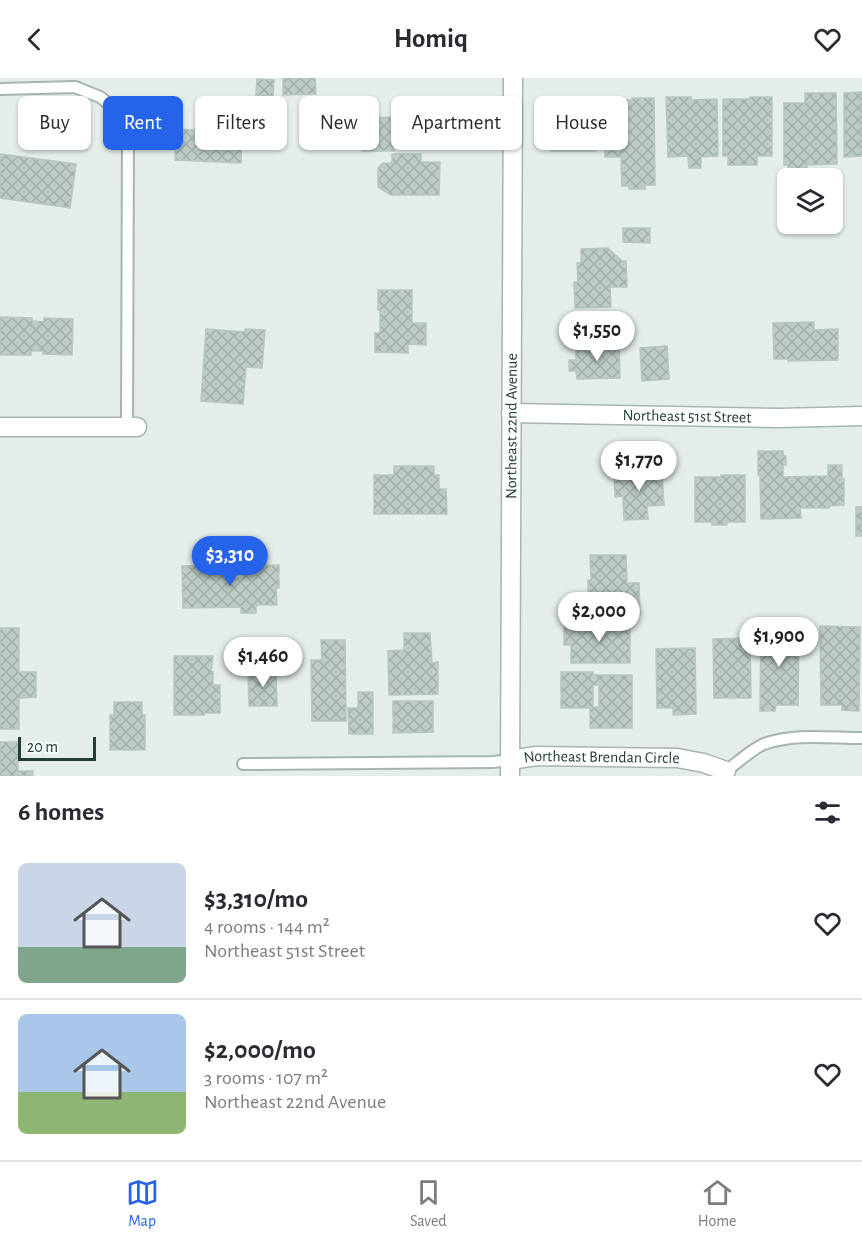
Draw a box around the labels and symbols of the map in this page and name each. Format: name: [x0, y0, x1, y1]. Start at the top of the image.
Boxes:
pin: $1,550: [548, 311, 646, 362]
street label: Northeast 22nd Avenue: [503, 353, 520, 499]
street label: Northeast 51st Street: [622, 407, 752, 425]
pin: $1,770: [590, 441, 688, 492]
pin: $3,310: [181, 536, 279, 587]
pin: $2,000: [550, 592, 648, 643]
pin: $1,900: [730, 617, 828, 668]
pin: $1,460: [214, 637, 312, 688]
scale bar: [18, 734, 96, 762]
street label: Northeast Brendan Circle: [523, 748, 680, 766]

